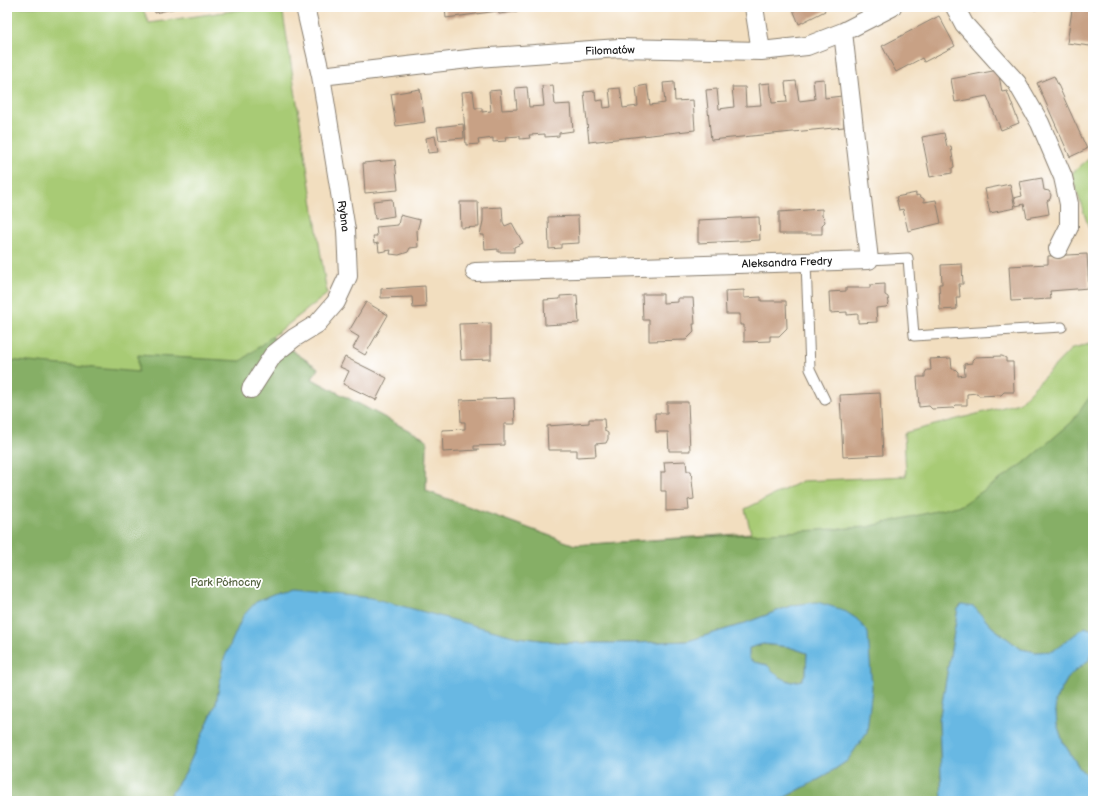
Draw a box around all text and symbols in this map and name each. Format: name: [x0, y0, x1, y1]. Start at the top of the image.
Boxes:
street label: Filomatów: [585, 43, 636, 58]
street label: Rybna: [335, 200, 352, 233]
street label: Aleksandra Fredry: [741, 254, 833, 271]
park label: Park Północny: [191, 576, 261, 589]

